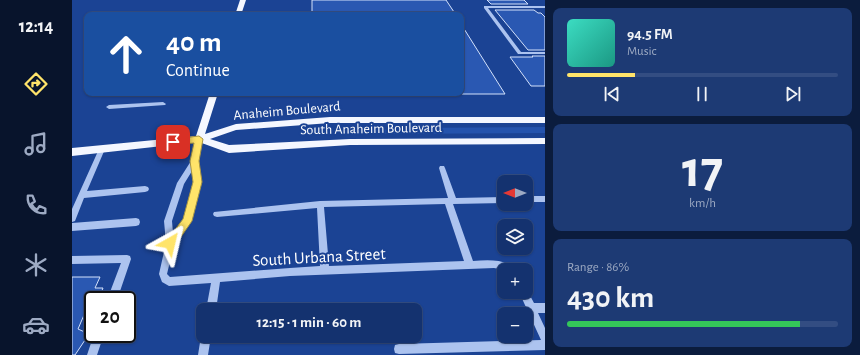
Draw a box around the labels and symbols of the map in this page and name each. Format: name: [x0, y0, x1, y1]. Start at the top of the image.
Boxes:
street label: Anaheim Boulevard: [233, 99, 341, 123]
street label: South Anaheim Boulevard: [300, 121, 442, 137]
pin: [156, 125, 190, 159]
north arrow: [497, 175, 533, 211]
position arrow: [149, 222, 191, 264]
street label: South Urbana Street: [252, 245, 387, 269]
speed limit sign: 20: [84, 291, 136, 343]

